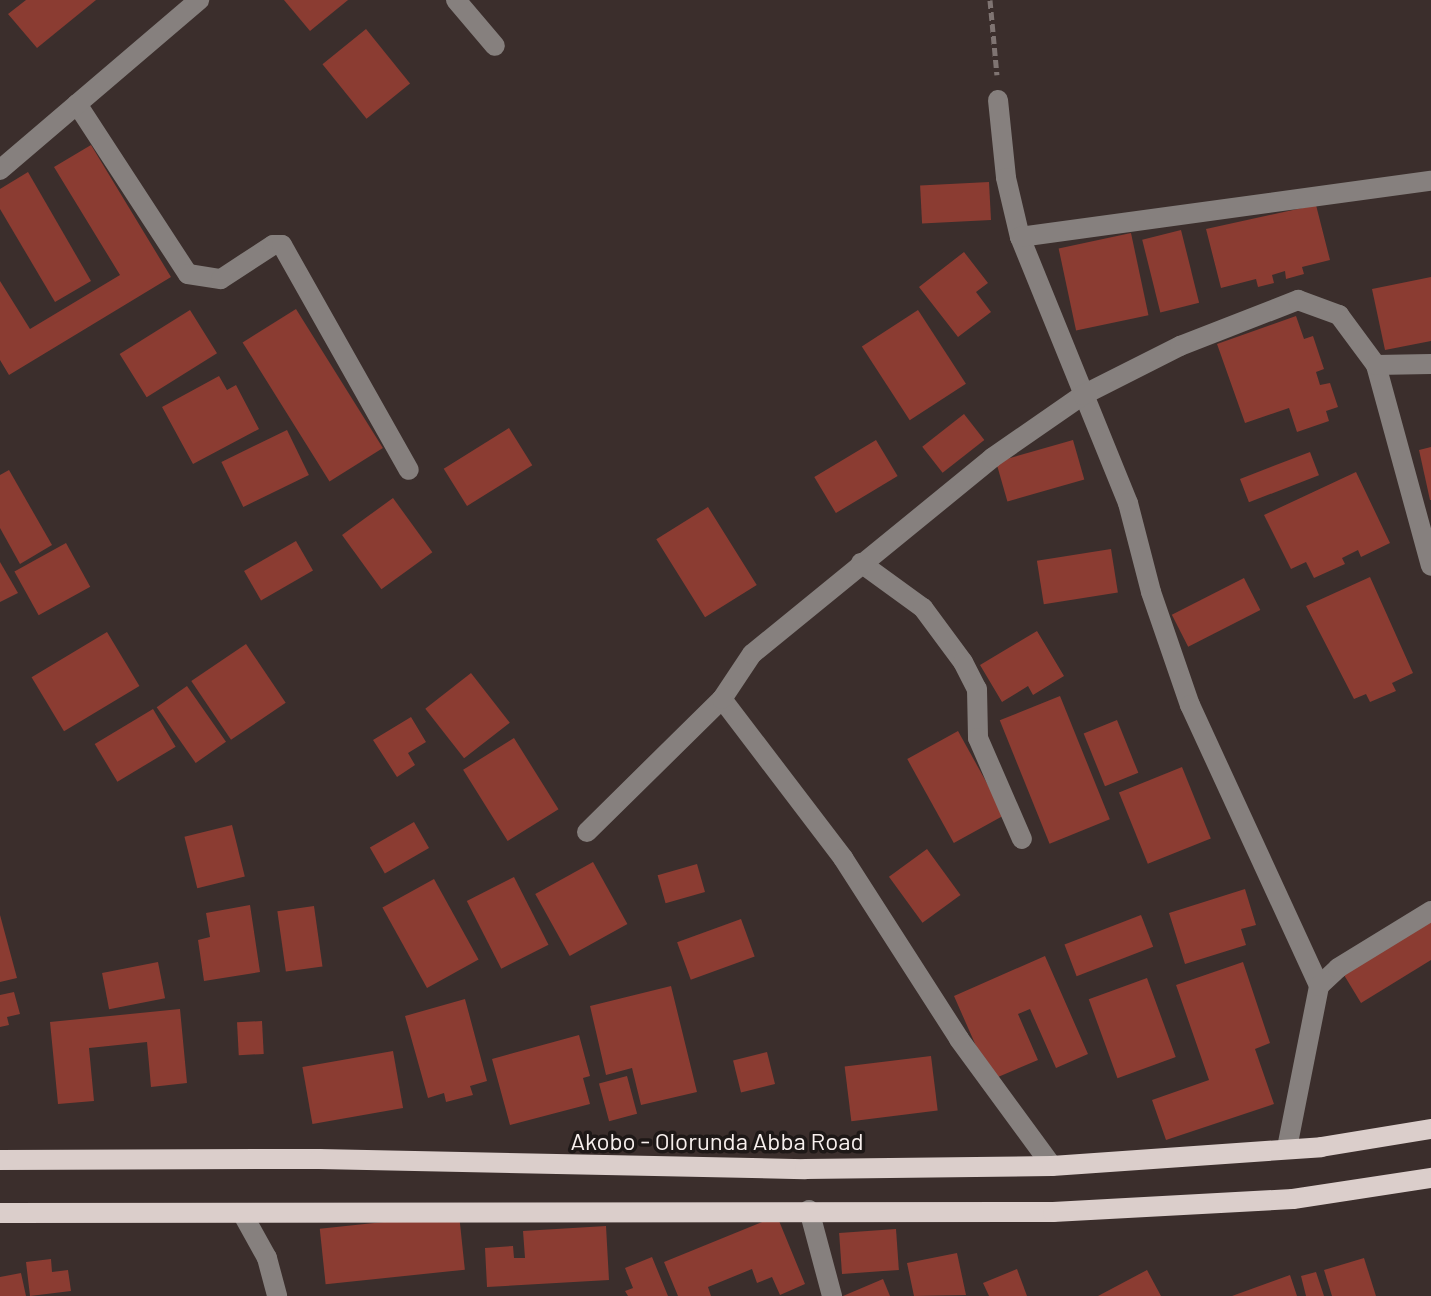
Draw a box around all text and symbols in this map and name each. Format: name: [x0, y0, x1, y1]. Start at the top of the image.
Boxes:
street label: Akobo - Olorunda Abba Road: [570, 1127, 864, 1155]

